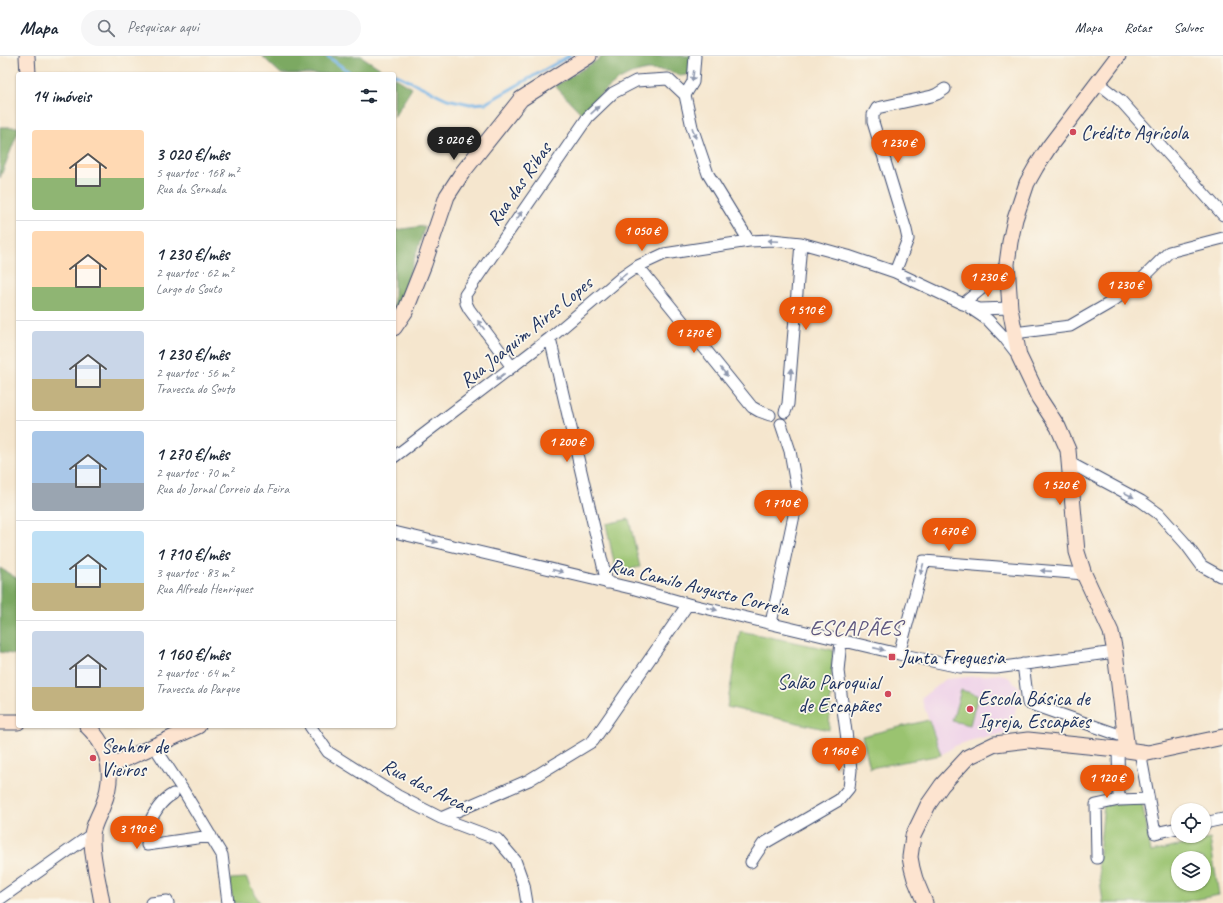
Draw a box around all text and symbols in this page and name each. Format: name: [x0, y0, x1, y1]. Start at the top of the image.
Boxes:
search box: [81, 10, 361, 46]
text: Mapa: [20, 16, 57, 40]
icon: search: [95, 17, 117, 39]
text: Pesquisar aqui: [127, 18, 199, 37]
text: Mapa: [1075, 19, 1102, 36]
text: Rotas: [1124, 19, 1152, 36]
text: Salvos: [1174, 19, 1203, 36]
one-way arrow: [689, 70, 696, 83]
icon: filters: [358, 85, 380, 107]
text: 14 imóveis: [32, 86, 91, 107]
one-way arrow: [590, 106, 600, 115]
place label: Crédito Agrícola: [1081, 120, 1190, 145]
pin: 3 020 €: [417, 127, 491, 161]
one-way arrow: [691, 127, 697, 139]
marker: Crédito Agrícola: [1068, 127, 1078, 137]
pin: 1 230 €: [861, 130, 935, 164]
text: 3 020 €: [436, 132, 472, 148]
text: 1 230 €: [880, 135, 916, 151]
street label: Rua das Ribas: [481, 136, 558, 231]
text: 3 020 €/mês: [156, 144, 229, 165]
icon: home: [64, 146, 112, 194]
text: 5 quartos · 168 m²: [156, 165, 239, 181]
text: Rua da Sernada: [156, 181, 226, 197]
one-way arrow: [515, 211, 523, 221]
pin: 1 050 €: [605, 218, 679, 252]
text: 1 050 €: [624, 223, 660, 239]
one-way arrow: [767, 237, 779, 244]
text: 1 230 €/mês: [156, 244, 229, 265]
icon: home: [64, 247, 112, 295]
pin: 1 230 €: [951, 264, 1025, 298]
text: 2 quartos · 62 m²: [156, 265, 233, 281]
street label: Rua Joaquim Aires Lopes: [455, 269, 599, 393]
text: 1 230 €: [970, 269, 1006, 285]
pin: 1 230 €: [1088, 272, 1162, 306]
one-way arrow: [617, 273, 628, 282]
one-way arrow: [904, 276, 916, 282]
text: 1 230 €: [1107, 277, 1143, 293]
text: Largo do Souto: [156, 281, 222, 297]
pin: 1 510 €: [769, 297, 843, 331]
text: 1 510 €: [788, 302, 824, 318]
one-way arrow: [476, 319, 485, 330]
pin: 1 270 €: [657, 320, 731, 354]
text: 1 270 €: [676, 325, 712, 341]
text: 1 230 €/mês: [156, 344, 229, 365]
icon: home: [64, 347, 112, 395]
text: 2 quartos · 56 m²: [156, 365, 233, 381]
one-way arrow: [720, 367, 729, 378]
one-way arrow: [787, 368, 794, 380]
one-way arrow: [494, 373, 505, 381]
text: Travessa do Souto: [156, 381, 235, 397]
pin: 1 200 €: [530, 429, 604, 463]
text: 1 200 €: [549, 434, 585, 450]
text: 1 270 €/mês: [156, 444, 229, 465]
icon: home: [64, 447, 112, 495]
text: 2 quartos · 70 m²: [156, 465, 233, 481]
pin: 1 520 €: [1023, 472, 1097, 506]
text: 1 520 €: [1042, 477, 1078, 493]
text: Rua do Jornal Correio da Feira: [156, 481, 289, 497]
pin: 1 710 €: [744, 490, 818, 524]
one-way arrow: [1123, 491, 1135, 498]
text: 1 710 €: [763, 495, 799, 511]
pin: 1 670 €: [912, 518, 986, 552]
text: 1 670 €: [931, 523, 967, 539]
one-way arrow: [426, 538, 438, 544]
text: 1 710 €/mês: [156, 544, 229, 565]
icon: home: [64, 547, 112, 595]
street label: Rua Camilo Augusto Correia: [606, 552, 794, 622]
one-way arrow: [919, 564, 925, 576]
text: 3 quartos · 83 m²: [156, 565, 233, 581]
one-way arrow: [1040, 567, 1052, 574]
one-way arrow: [553, 568, 565, 574]
text: Rua Alfredo Henriques: [156, 581, 253, 597]
one-way arrow: [705, 607, 718, 613]
district label: ESCAPÃES: [810, 614, 906, 642]
text: 1 160 €/mês: [156, 644, 230, 665]
place label: Junta Freguesia: [899, 645, 1006, 670]
icon: home: [64, 647, 112, 695]
one-way arrow: [873, 647, 885, 653]
marker: Junta Freguesia: [887, 652, 897, 662]
text: 2 quartos · 64 m²: [156, 665, 233, 681]
place label: Salão Paroquial de Escapães: [777, 670, 884, 718]
text: Travessa do Parque: [156, 681, 239, 697]
place label: Escola Básica de Igreja, Escapães: [978, 686, 1092, 734]
marker: Salão Paroquial de Escapães: [883, 689, 893, 699]
marker: Escola Básica de Igreja, Escapães: [965, 704, 975, 714]
place label: Senhor de Vieiros: [101, 734, 170, 782]
pin: 1 160 €: [802, 738, 876, 772]
text: 1 160 €: [821, 743, 857, 759]
marker: Senhor de Vieiros: [88, 753, 98, 763]
street label: Rua das Arcas: [378, 753, 478, 820]
pin: 1 120 €: [1070, 765, 1144, 799]
text: 1 120 €: [1089, 770, 1125, 786]
map controls: [1171, 803, 1211, 891]
button: locate: [1171, 803, 1211, 843]
pin: 3 190 €: [100, 816, 174, 850]
text: 3 190 €: [119, 821, 155, 837]
button: layers: [1171, 851, 1211, 891]

